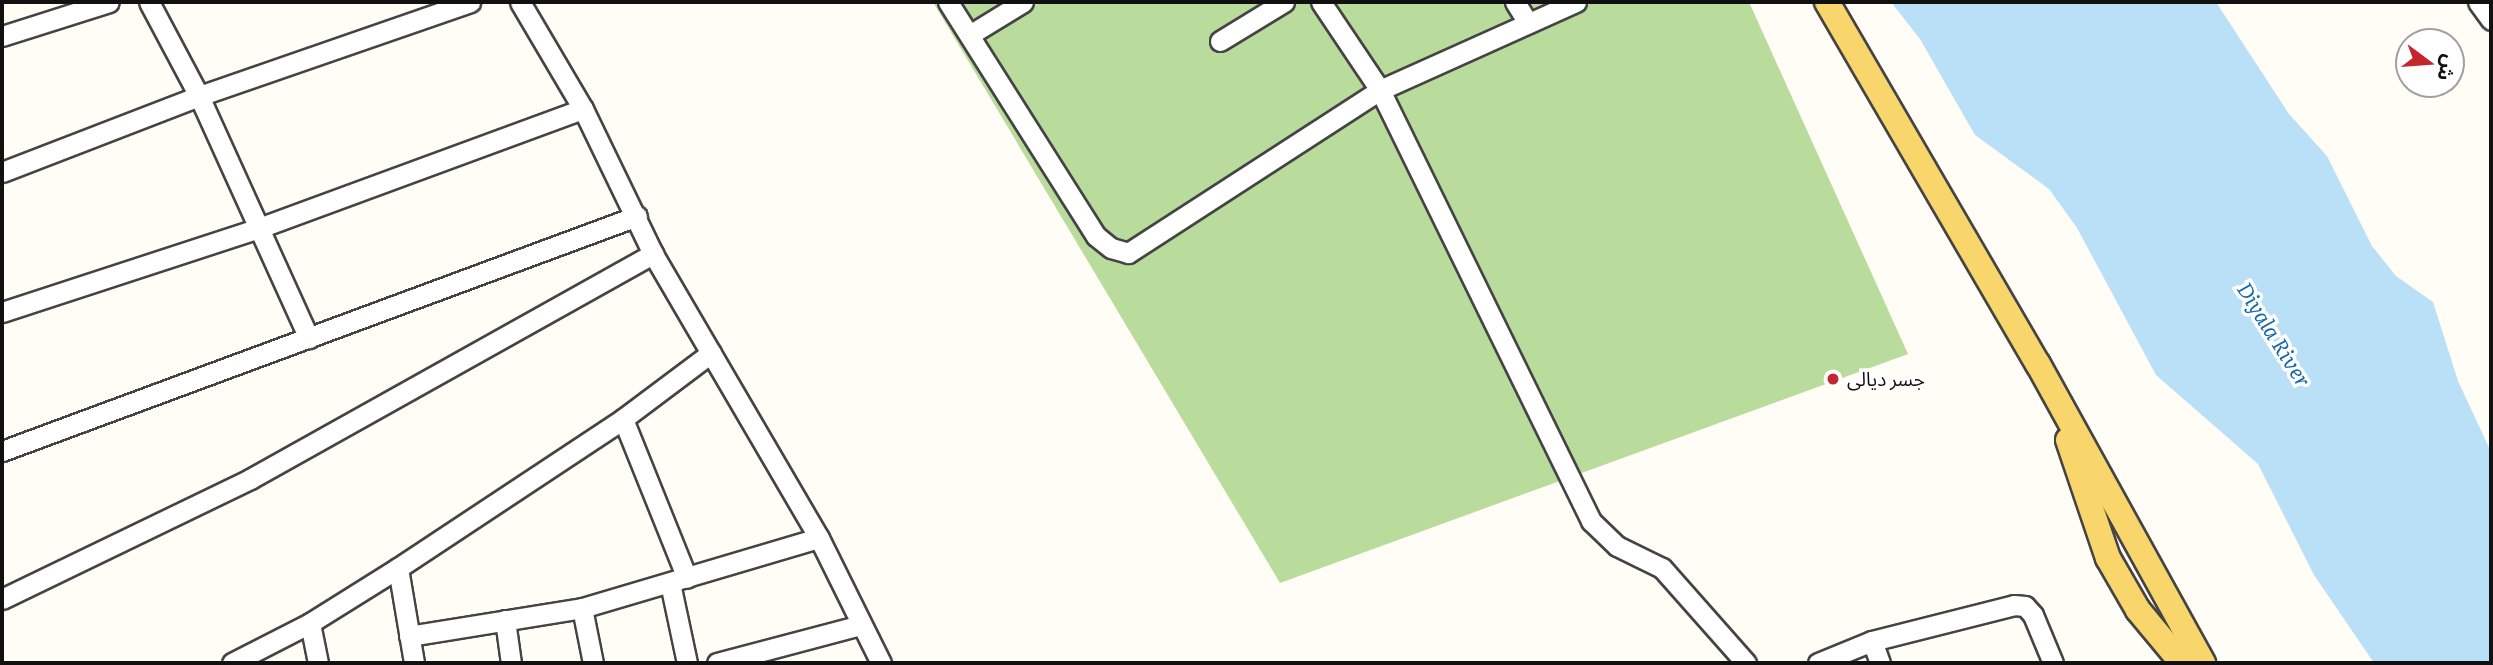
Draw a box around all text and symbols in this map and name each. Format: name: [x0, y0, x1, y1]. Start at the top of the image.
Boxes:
north arrow: [2395, 28, 2465, 98]
text: ش: [2431, 52, 2465, 85]
water label: Diyala River: [2233, 277, 2317, 391]
place label: جسر ديالى: [1847, 368, 1925, 390]
marker: جسر ديالى: [1825, 371, 1841, 387]

